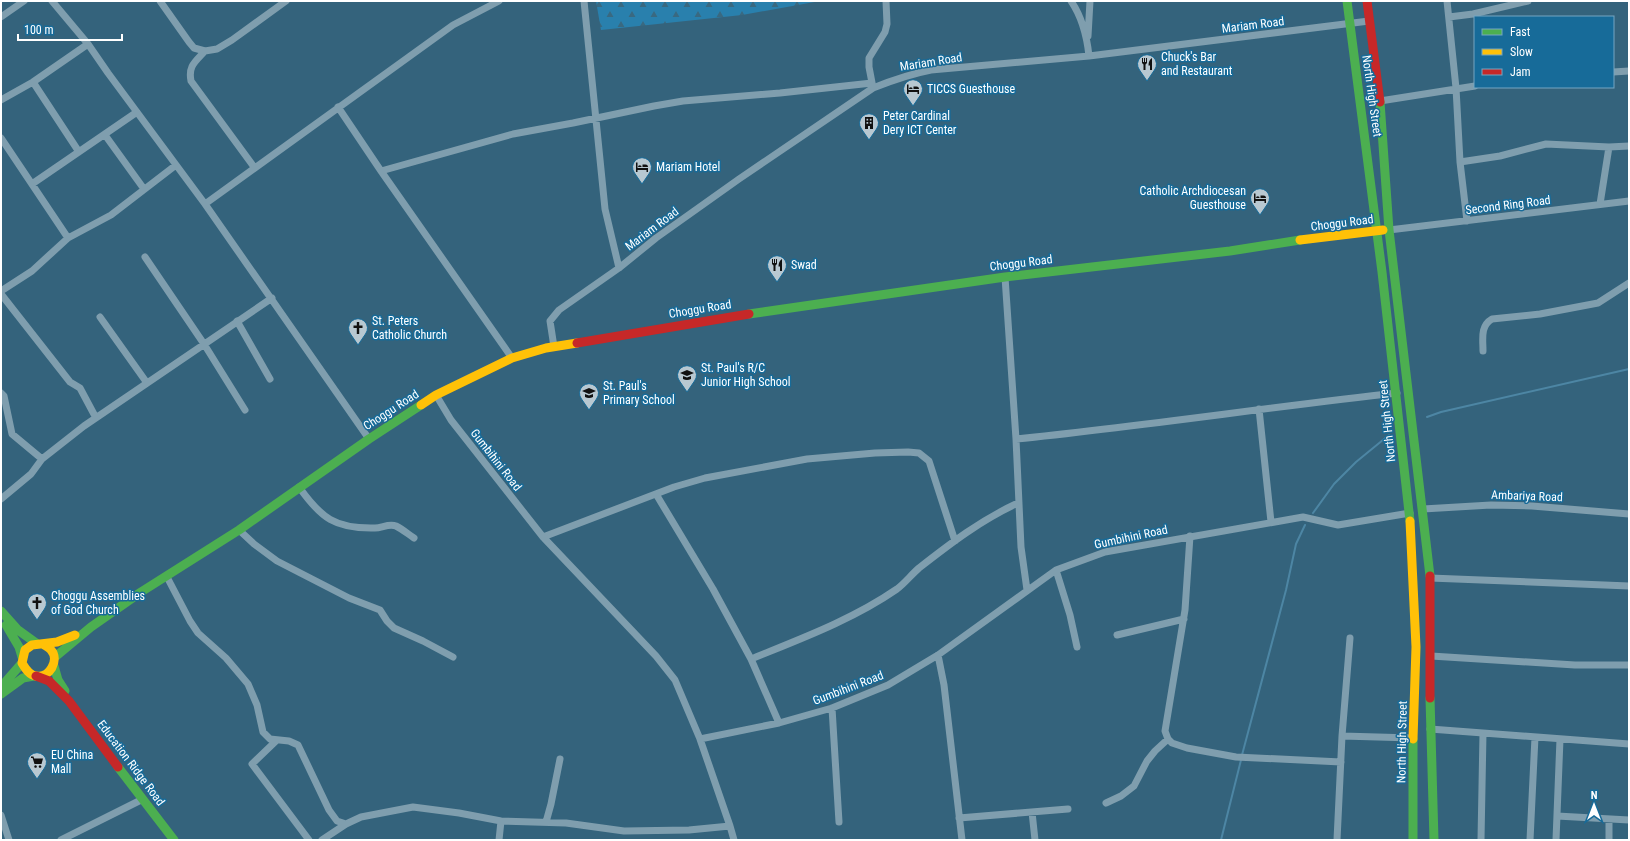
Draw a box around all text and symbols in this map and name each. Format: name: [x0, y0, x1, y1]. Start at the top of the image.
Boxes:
street label: Mariam Road: [1221, 14, 1285, 36]
scale bar: [18, 16, 122, 42]
legend: [1474, 16, 1614, 88]
text: 100 m: [24, 23, 54, 37]
text: Fast: [1510, 25, 1531, 39]
text: Slow: [1510, 45, 1533, 59]
street label: Mariam Road: [899, 50, 963, 74]
place label: Chuck's Bar and Restaurant: [1161, 50, 1233, 78]
restaurant icon: Chuck's Bar and Restaurant: [1136, 53, 1158, 81]
street label: North High Street: [1359, 54, 1385, 138]
text: Jam: [1510, 65, 1531, 79]
hotel icon: TICCS Guesthouse: [902, 78, 924, 106]
place label: TICCS Guesthouse: [927, 82, 1015, 96]
place label: Peter Cardinal Dery ICT Center: [883, 109, 957, 137]
building icon: Peter Cardinal Dery ICT Center: [858, 112, 880, 140]
hotel icon: Mariam Hotel: [631, 156, 653, 184]
place label: Mariam Hotel: [656, 160, 720, 174]
place label: Catholic Archdiocesan Guesthouse: [1140, 184, 1246, 212]
hotel icon: Catholic Archdiocesan Guesthouse: [1249, 187, 1271, 215]
street label: Second Ring Road: [1465, 193, 1551, 217]
street label: Mariam Road: [623, 204, 681, 254]
street label: Choggu Road: [1310, 212, 1374, 234]
street label: Choggu Road: [989, 252, 1053, 274]
restaurant icon: Swad: [766, 254, 788, 282]
place label: Swad: [791, 258, 817, 272]
street label: Choggu Road: [668, 297, 732, 321]
place label: St. Peters Catholic Church: [372, 314, 447, 342]
church icon: St. Peters Catholic Church: [347, 317, 369, 345]
place label: St. Paul's R/C Junior High School: [701, 361, 791, 389]
school or university icon: St. Paul's R/C Junior High School: [676, 364, 698, 392]
place label: St. Paul's Primary School: [603, 379, 675, 407]
street label: North High Street: [1376, 379, 1398, 463]
school or university icon: St. Paul's Primary School: [578, 382, 600, 410]
street label: Choggu Road: [361, 387, 421, 433]
street label: Gumbihini Road: [468, 426, 524, 494]
street label: Ambariya Road: [1491, 488, 1563, 504]
street label: Gumbihini Road: [1093, 522, 1169, 552]
place label: Choggu Assemblies of God Church: [51, 589, 145, 617]
church icon: Choggu Assemblies of God Church: [26, 592, 48, 620]
street label: Gumbihini Road: [811, 668, 885, 708]
street label: North High Street: [1394, 700, 1410, 783]
street label: Education Ridge Road: [94, 718, 168, 808]
place label: EU China Mall: [51, 748, 94, 776]
supermarket icon: EU China Mall: [26, 751, 48, 779]
north arrow: [1574, 785, 1614, 825]
text: N: [1591, 789, 1598, 802]

